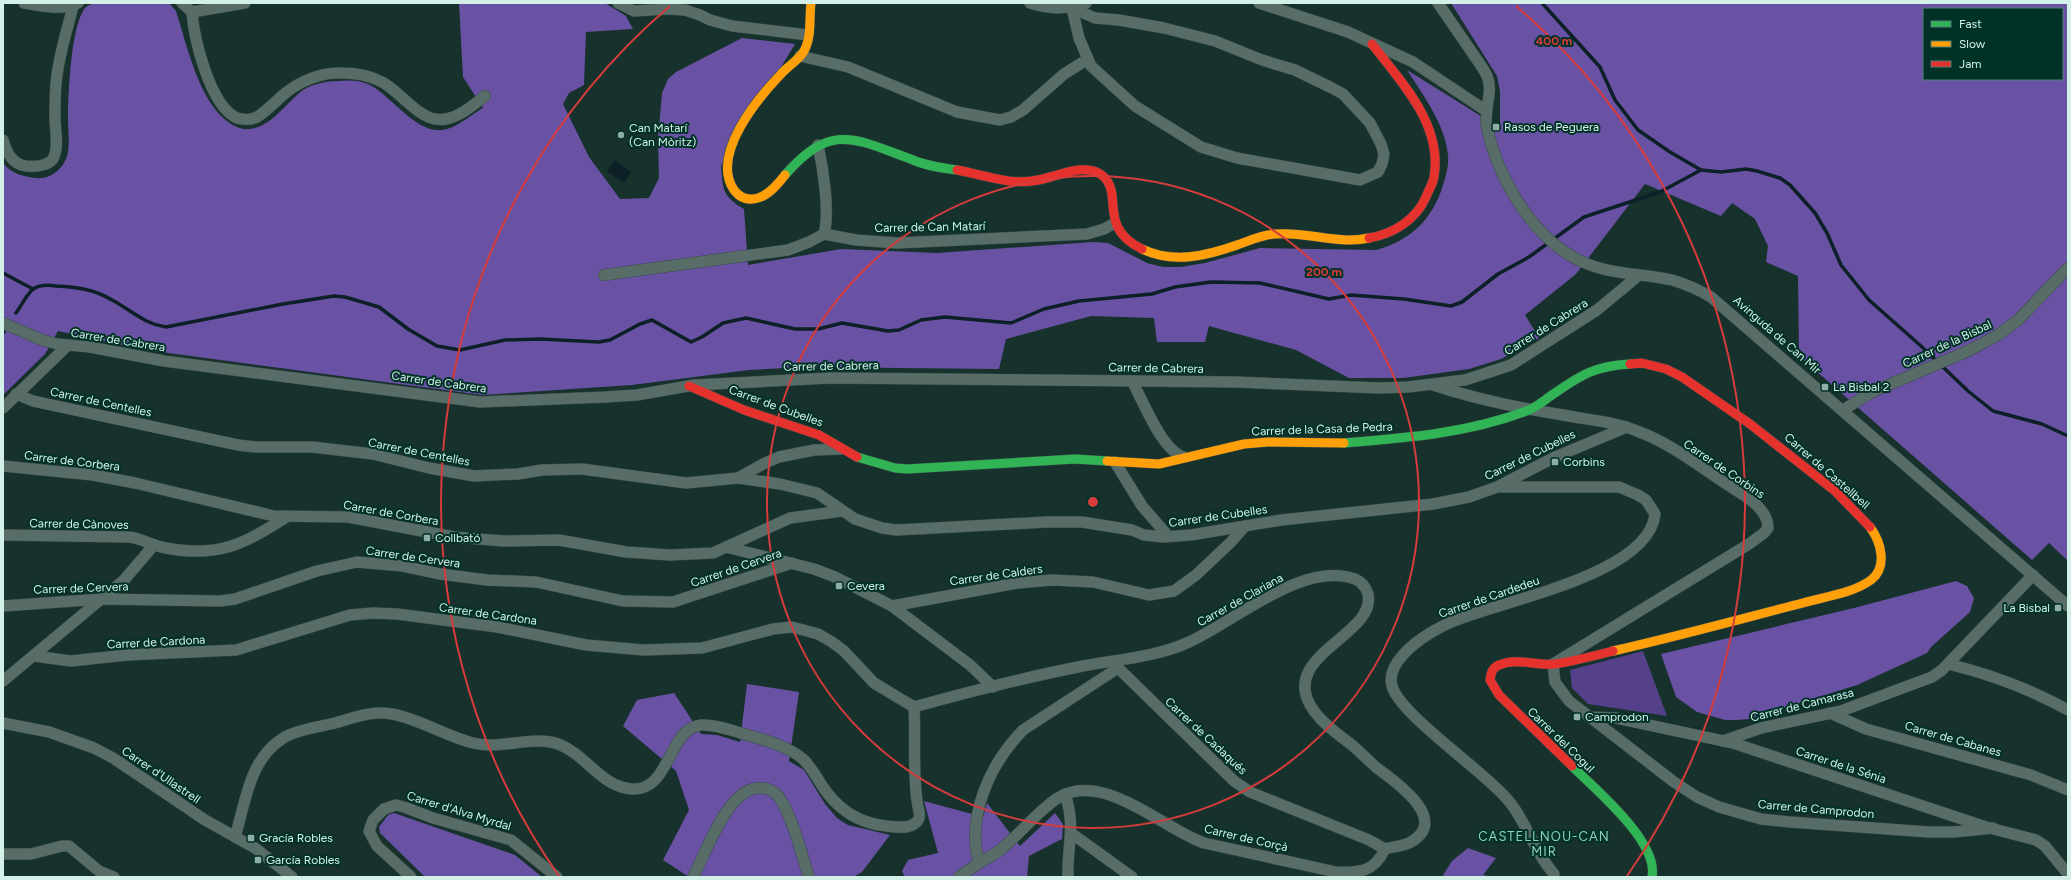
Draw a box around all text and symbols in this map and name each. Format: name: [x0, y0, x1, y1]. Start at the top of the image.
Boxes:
legend: [1923, 8, 2063, 80]
text: Fast: [1959, 17, 1982, 31]
text: 400 m: [1536, 34, 1572, 48]
text: Slow: [1959, 37, 1986, 51]
text: Jam: [1959, 57, 1982, 71]
place label: Rasos de Peguera: [1504, 120, 1599, 134]
place label: Can Matarí (Can Mòritz): [629, 121, 696, 149]
marker: Rasos de Peguera: [1491, 122, 1501, 132]
marker: Can Matarí (Can Mòritz): [616, 130, 626, 140]
street label: Carrer de Can Matarí: [874, 219, 987, 235]
text: 200 m: [1306, 265, 1342, 279]
street label: Avinguda de Can Mir: [1730, 293, 1824, 377]
street label: Carrer de Cabrera: [1502, 296, 1590, 358]
street label: Carrer de la Bisbal: [1900, 317, 1994, 371]
street label: Carrer de Cabrera: [70, 326, 166, 354]
street label: Carrer de Cabrera: [783, 358, 879, 374]
street label: Carrer de Cabrera: [1108, 360, 1204, 376]
street label: Carrer de Cabrera: [391, 368, 487, 396]
place label: La Bisbal 2: [1833, 380, 1890, 394]
street label: Carrer de Cubelles: [727, 382, 825, 430]
marker: La Bisbal 2: [1820, 382, 1830, 392]
street label: Carrer de Centelles: [49, 384, 153, 420]
street label: Carrer de la Casa de Pedra: [1251, 420, 1393, 438]
street label: Carrer de Cubelles: [1482, 427, 1578, 483]
street label: Carrer de Castellbell: [1781, 430, 1873, 512]
street label: Carrer de Centelles: [367, 435, 471, 469]
street label: Carrer de Corbins: [1681, 437, 1768, 502]
street label: Carrer de Corbera: [23, 448, 121, 474]
place label: Corbins: [1563, 455, 1605, 469]
marker: Corbins: [1550, 457, 1560, 467]
centre of rings: [1086, 495, 1100, 509]
street label: Carrer de Corbera: [342, 498, 440, 528]
street label: Carrer de Cubelles: [1168, 502, 1269, 530]
street label: Carrer de Cànoves: [29, 516, 129, 532]
place label: Collbató: [435, 531, 481, 545]
marker: Collbató: [422, 533, 432, 543]
street label: Carrer de Cervera: [365, 543, 461, 571]
street label: Carrer de Cervera: [689, 546, 783, 590]
street label: Carrer de Calders: [949, 561, 1044, 588]
street label: Carrer de Clariana: [1195, 571, 1285, 629]
street label: Carrer de Cardedeu: [1437, 573, 1541, 621]
street label: Carrer de Cervera: [33, 579, 129, 597]
place label: Cevera: [847, 579, 885, 593]
marker: Cevera: [834, 581, 844, 591]
street label: Carrer de Cardona: [438, 600, 538, 628]
place label: La Bisbal: [2003, 601, 2050, 615]
marker: La Bisbal: [2053, 603, 2063, 613]
street label: Carrer de Cardona: [106, 632, 206, 652]
street label: Carrer de Camarasa: [1749, 685, 1855, 725]
street label: Carrer de Cadaqués: [1162, 694, 1250, 778]
street label: Carrer del Cogul: [1525, 705, 1597, 775]
place label: Camprodon: [1585, 710, 1649, 724]
marker: Camprodon: [1572, 712, 1582, 722]
street label: Carrer de Cabanes: [1903, 719, 2003, 760]
street label: Carrer d'Ullastrell: [119, 744, 203, 806]
street label: Carrer de la Sénia: [1794, 744, 1888, 786]
street label: Carrer d'Alva Myrdal: [405, 788, 513, 834]
street label: Carrer de Camprodon: [1757, 797, 1875, 821]
street label: Carrer de Corçà: [1203, 822, 1289, 854]
district label: CASTELLNOU-CAN MIR: [1478, 829, 1610, 859]
place label: Gracía Robles: [259, 831, 333, 845]
marker: Gracía Robles: [246, 833, 256, 843]
place label: García Robles: [266, 853, 340, 867]
marker: García Robles: [253, 855, 263, 865]

